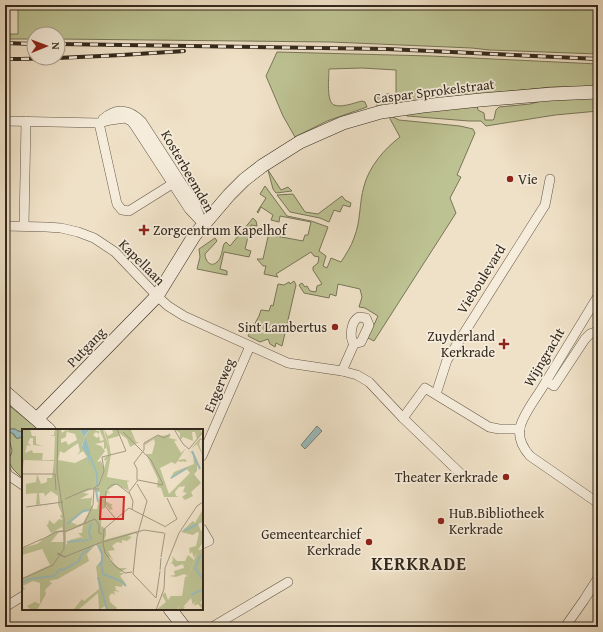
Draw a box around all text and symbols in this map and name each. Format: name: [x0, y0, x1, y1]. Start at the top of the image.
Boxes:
north arrow: [26, 26, 66, 66]
text: N: [48, 42, 64, 50]
street label: Caspar Sprokelstraat: [372, 74, 496, 108]
street label: Kosterbeemden: [156, 126, 220, 216]
place label: Vie: [518, 169, 538, 189]
marker: Vie: [505, 174, 515, 184]
place label: Zorgcentrum Kapelhof: [153, 220, 288, 240]
marker: Zorgcentrum Kapelhof: [138, 224, 150, 236]
street label: Kapellaan: [114, 234, 170, 290]
street label: Vieboulevard: [452, 240, 511, 318]
place label: Sint Lambertus: [238, 317, 327, 337]
marker: Sint Lambertus: [330, 322, 340, 332]
street label: Putgang: [62, 323, 110, 371]
street label: Wijngracht: [519, 324, 569, 390]
place label: Zuyderland Kerkrade: [427, 326, 496, 362]
marker: Zuyderland Kerkrade: [498, 338, 510, 350]
street label: Engerweg: [199, 355, 239, 415]
inset map: [22, 429, 203, 610]
place label: Theater Kerkrade: [395, 467, 498, 487]
marker: Theater Kerkrade: [501, 472, 511, 482]
place label: HuB.Bibliotheek Kerkrade: [449, 503, 545, 539]
marker: HuB.Bibliotheek Kerkrade: [436, 516, 446, 526]
place label: Gemeentearchief Kerkrade: [261, 524, 363, 560]
marker: Gemeentearchief Kerkrade: [364, 537, 374, 547]
district label: KERKRADE: [371, 550, 467, 577]

